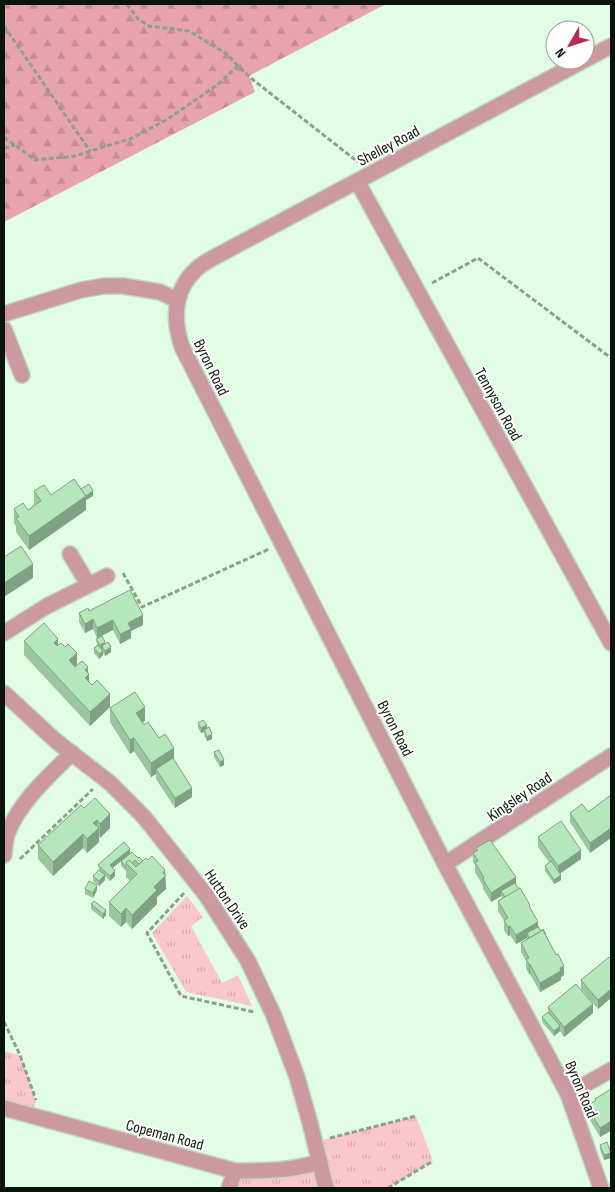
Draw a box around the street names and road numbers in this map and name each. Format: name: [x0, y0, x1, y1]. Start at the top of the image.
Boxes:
street label: Shelley Road: [354, 122, 423, 171]
street label: Byron Road: [189, 336, 232, 399]
street label: Tennyson Road: [470, 365, 525, 444]
street label: Byron Road: [373, 698, 417, 760]
street label: Kingsley Road: [484, 769, 556, 826]
street label: Hutton Drive: [200, 866, 254, 934]
street label: Byron Road: [560, 1058, 601, 1121]
street label: Copeman Road: [124, 1116, 206, 1155]

